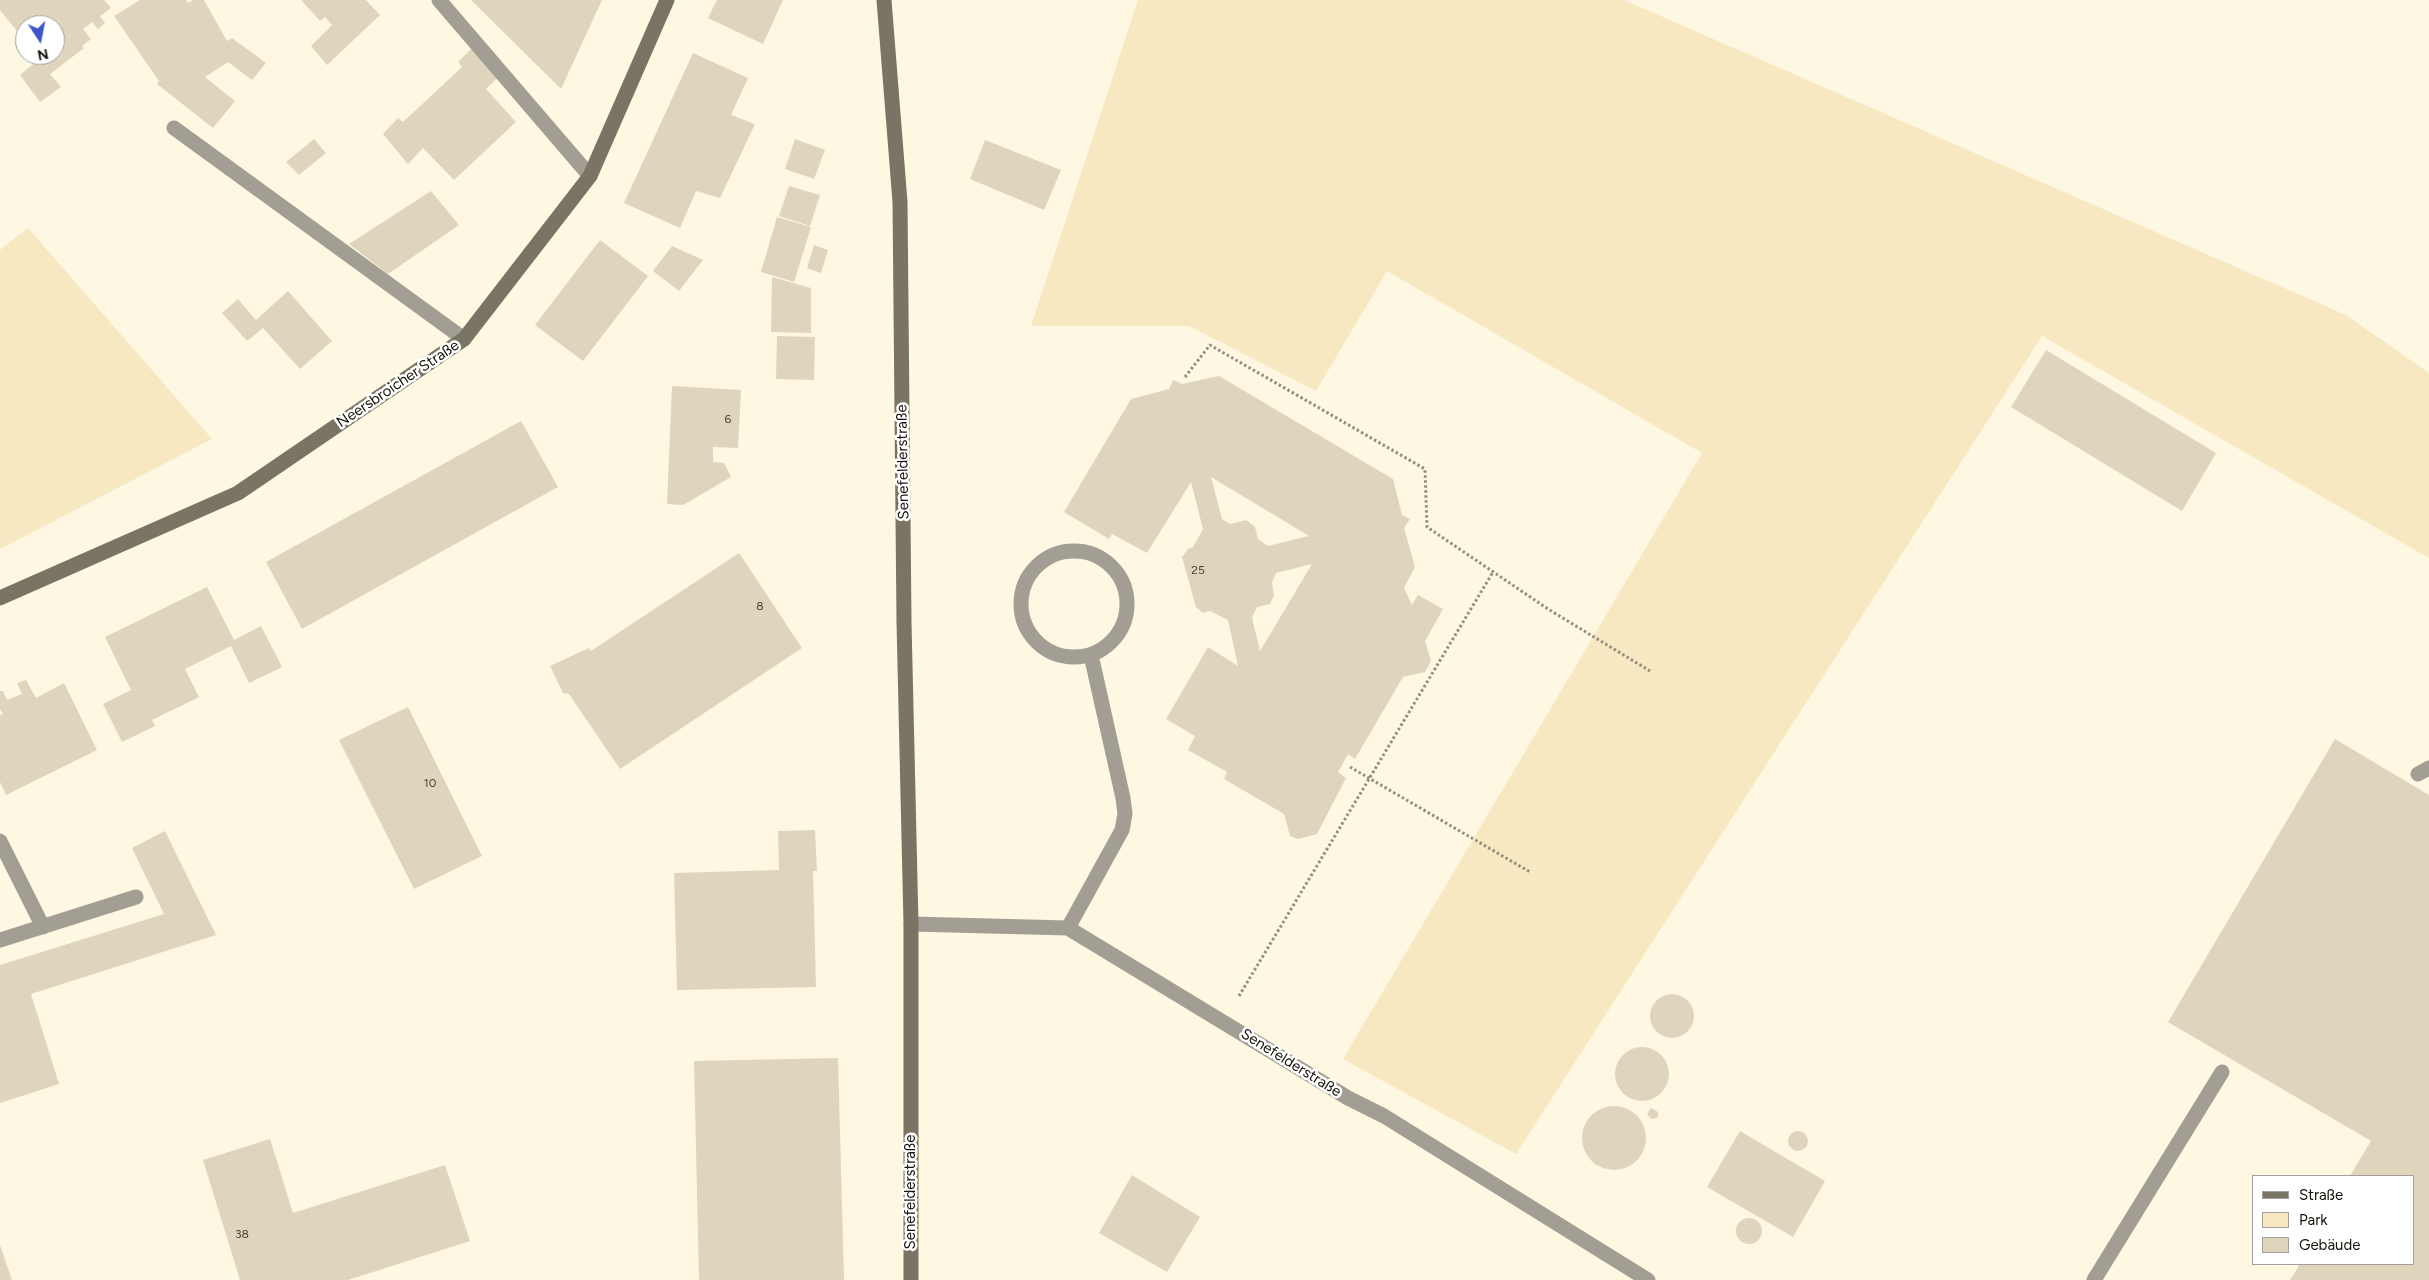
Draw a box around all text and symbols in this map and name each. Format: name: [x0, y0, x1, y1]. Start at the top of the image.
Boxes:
north arrow: [15, 15, 65, 65]
text: N: [36, 45, 50, 64]
street label: Neersbroicher Straße: [333, 336, 463, 432]
street label: Senefelderstraße: [893, 404, 913, 520]
house number: 6: [725, 412, 731, 426]
house number: 25: [1191, 563, 1205, 577]
house number: 8: [756, 599, 764, 613]
house number: 10: [424, 776, 436, 790]
street label: Senefelderstraße: [1237, 1025, 1345, 1101]
street label: Senefelderstraße: [902, 1134, 920, 1250]
legend: [2252, 1175, 2414, 1265]
text: Straße: [2299, 1186, 2343, 1204]
text: Park: [2299, 1211, 2328, 1229]
house number: 38: [235, 1227, 249, 1241]
text: Gebäude: [2299, 1236, 2360, 1254]

